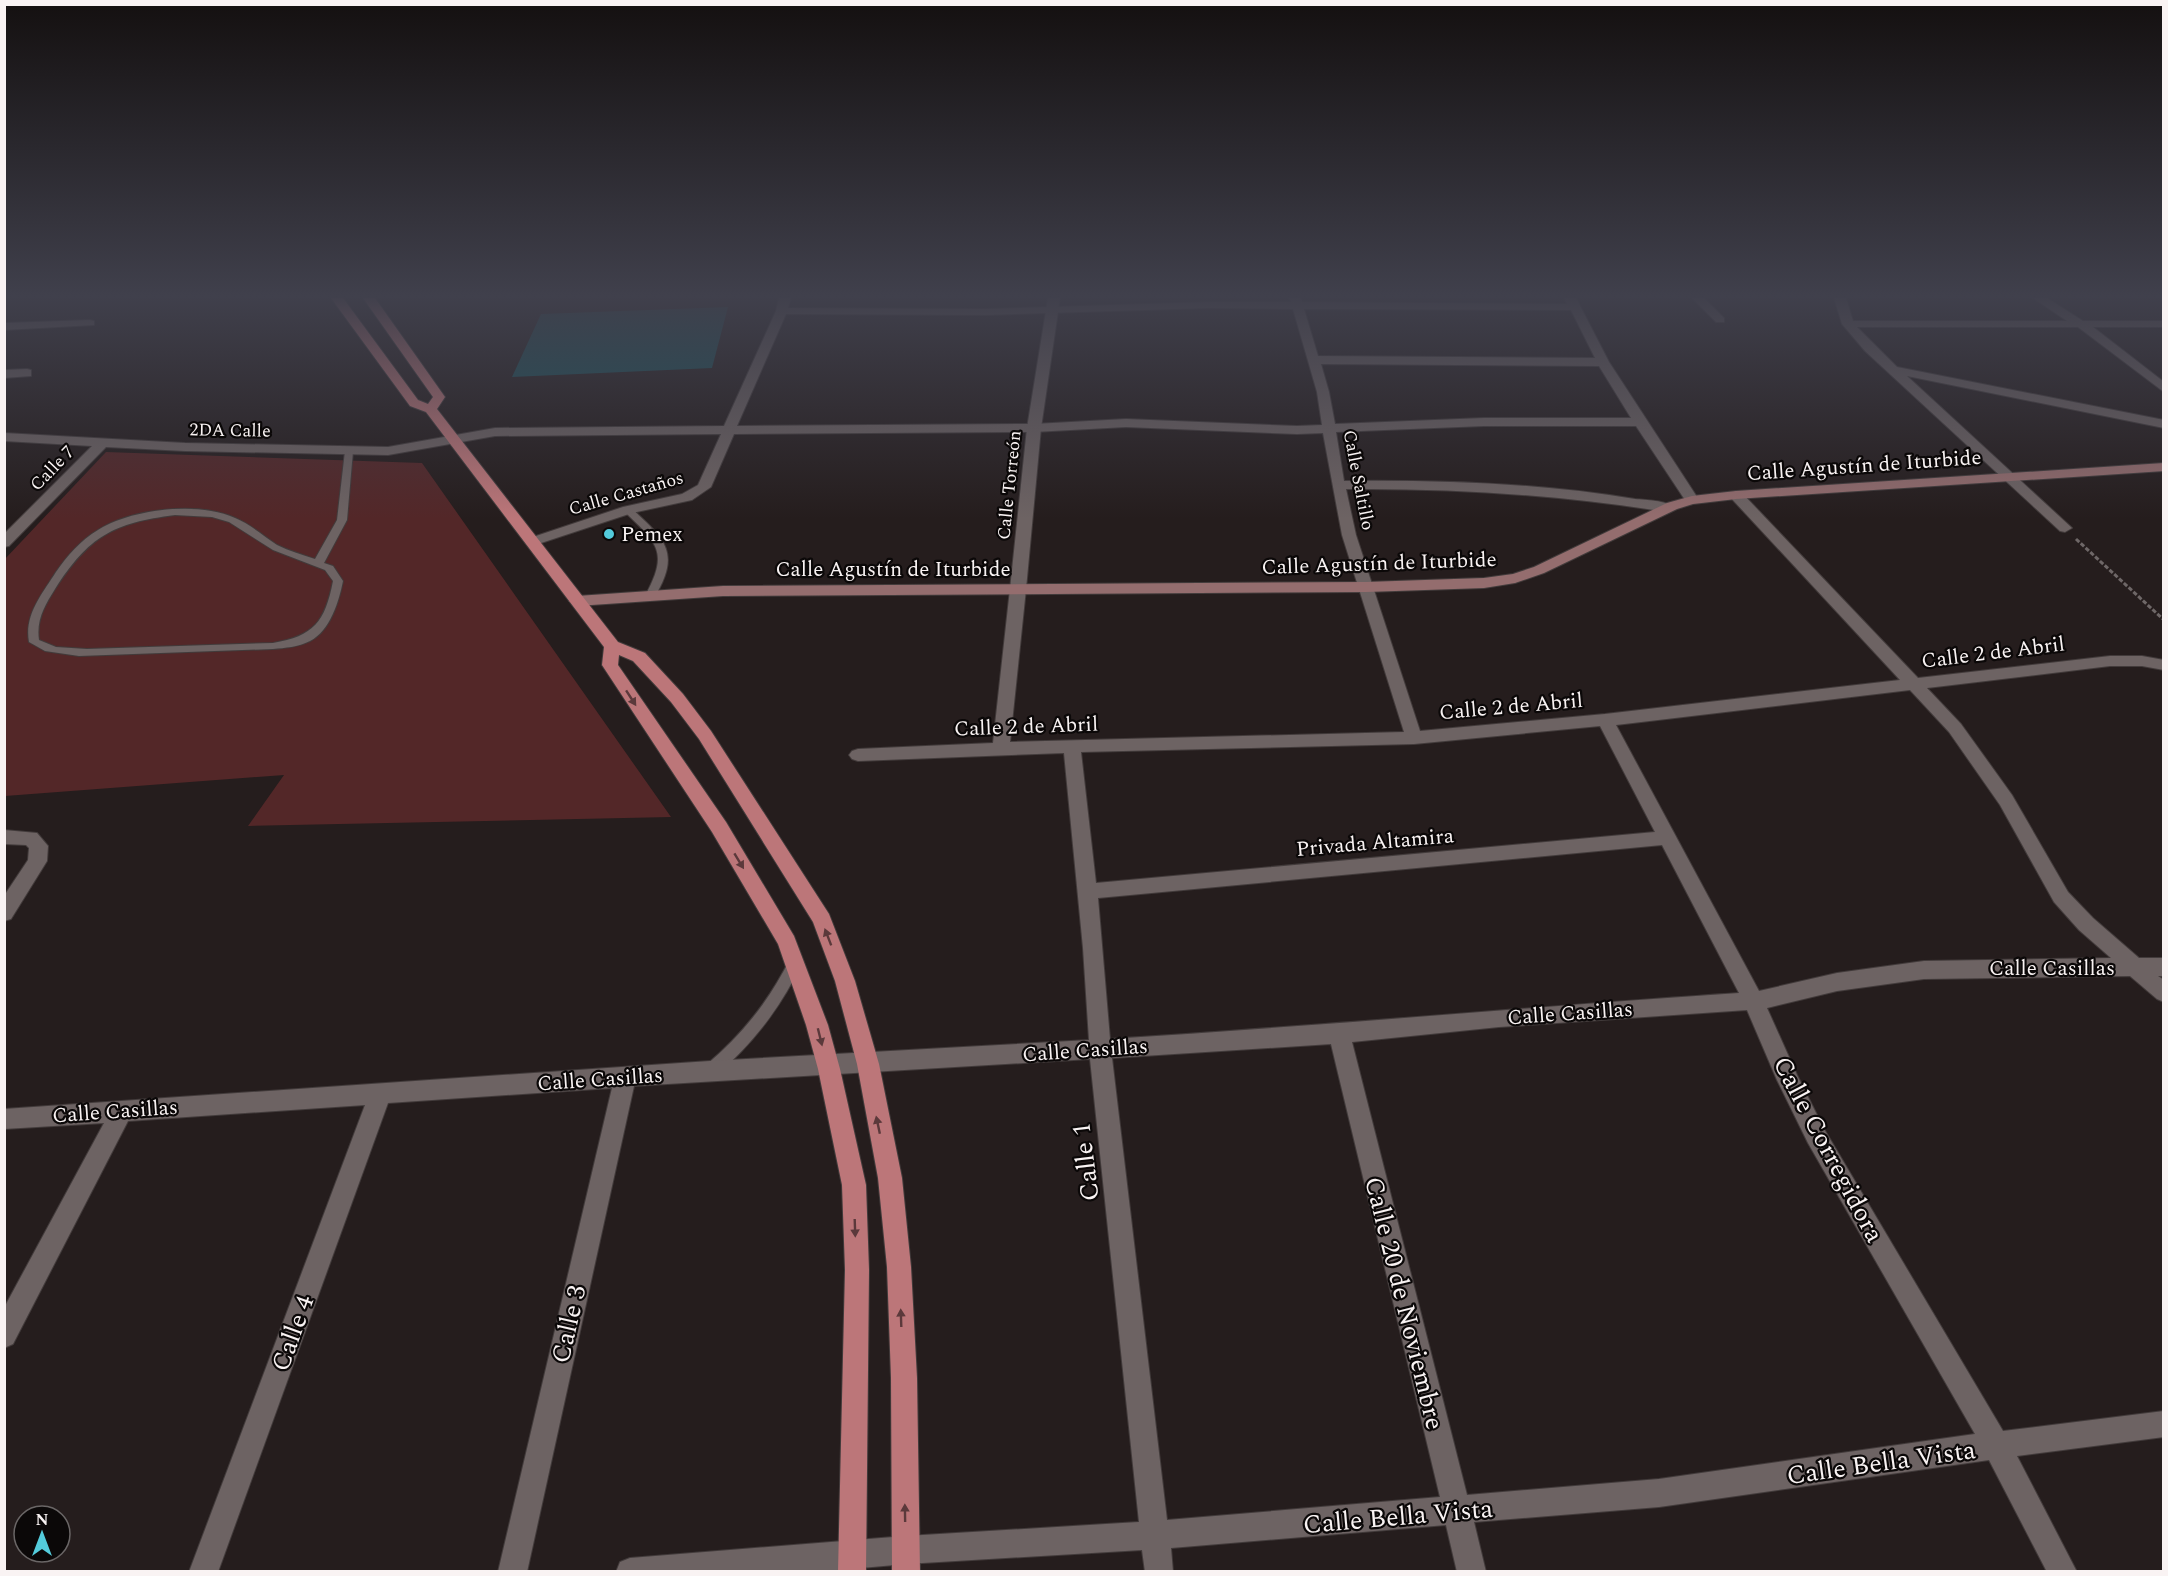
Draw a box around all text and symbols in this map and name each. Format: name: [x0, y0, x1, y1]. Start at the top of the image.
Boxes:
street label: 2DA Calle: [189, 416, 271, 445]
street label: Calle Saltillo: [1336, 428, 1381, 533]
street label: Calle Torreón: [990, 429, 1029, 541]
street label: Calle 7: [24, 439, 81, 497]
street label: Calle Agustín de Iturbide: [1746, 442, 1983, 490]
street label: Calle Castaños: [566, 464, 687, 523]
place label: Pemex: [621, 519, 683, 551]
marker: Pemex: [602, 527, 616, 541]
street label: Calle Agustín de Iturbide: [1261, 544, 1497, 584]
street label: Calle Agustín de Iturbide: [775, 554, 1011, 586]
street label: Calle 2 de Abril: [1920, 628, 2067, 678]
street label: Calle 2 de Abril: [1438, 685, 1584, 729]
one-way arrow: [625, 690, 637, 706]
street label: Calle 2 de Abril: [953, 708, 1099, 746]
street label: Privada Altamira: [1295, 820, 1456, 866]
one-way arrow: [734, 853, 744, 870]
one-way arrow: [823, 928, 832, 946]
street label: Calle Casillas: [1989, 953, 2115, 985]
street label: Calle Casillas: [1506, 994, 1634, 1034]
one-way arrow: [815, 1028, 825, 1046]
street label: Calle Casillas: [1021, 1031, 1149, 1071]
street label: Calle Corregidora: [1762, 1049, 1894, 1250]
street label: Calle Casillas: [536, 1060, 664, 1100]
street label: Calle Casillas: [51, 1092, 179, 1132]
one-way arrow: [873, 1116, 883, 1134]
street label: Calle 1: [1061, 1120, 1111, 1203]
street label: Calle 20 de Noviembre: [1353, 1172, 1455, 1434]
one-way arrow: [851, 1218, 860, 1237]
street label: Calle 3: [541, 1281, 597, 1367]
street label: Calle 4: [261, 1289, 325, 1377]
one-way arrow: [897, 1309, 906, 1328]
street label: Calle Bella Vista: [1784, 1430, 1979, 1496]
street label: Calle Bella Vista: [1301, 1489, 1495, 1545]
north arrow: [12, 1504, 72, 1564]
one-way arrow: [901, 1504, 910, 1523]
text: N: [35, 1508, 49, 1532]

